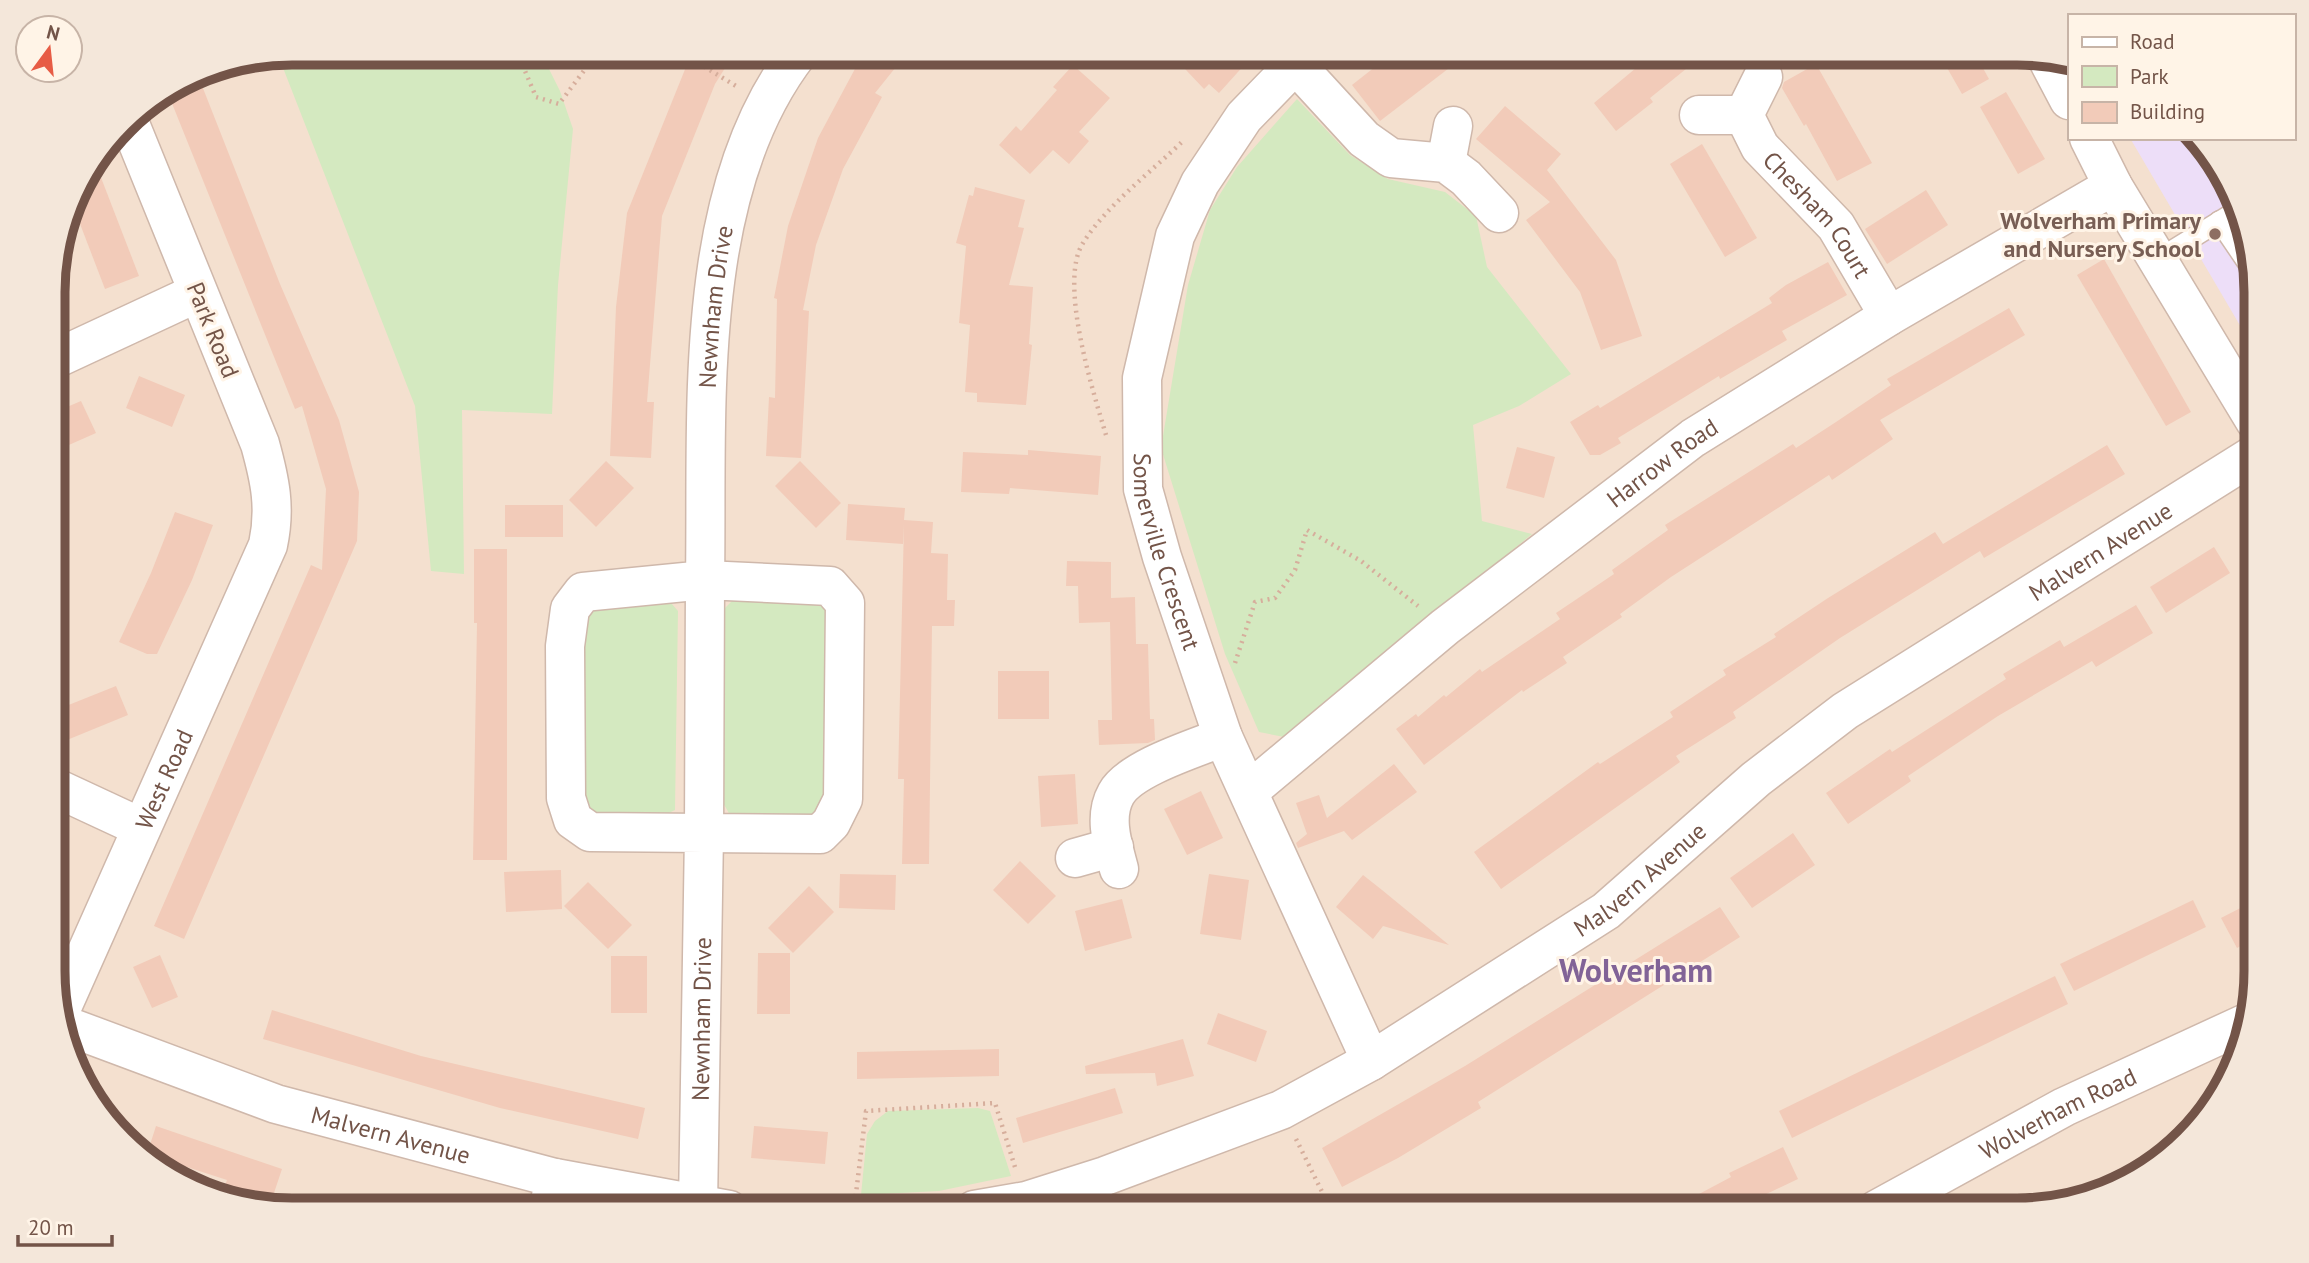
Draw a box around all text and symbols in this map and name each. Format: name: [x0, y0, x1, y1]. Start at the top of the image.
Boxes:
north arrow: [14, 14, 84, 84]
legend: [2068, 14, 2295, 140]
text: N: [44, 19, 63, 46]
text: Road: [2130, 28, 2174, 55]
text: Park: [2130, 63, 2169, 90]
text: Building: [2130, 98, 2205, 125]
street label: Chesham Court: [1757, 144, 1879, 283]
place label: Wolverham Primary and Nursery School: [2000, 205, 2202, 264]
street label: Newnham Drive: [691, 223, 740, 389]
marker: Wolverham Primary and Nursery School: [2207, 226, 2223, 242]
street label: Park Road: [180, 278, 246, 382]
street label: Harrow Road: [1600, 411, 1724, 514]
street label: Somerville Crescent: [1127, 453, 1208, 654]
street label: Malvern Avenue: [2023, 494, 2178, 607]
street label: West Road: [128, 724, 199, 834]
street label: Malvern Avenue: [1568, 815, 1712, 943]
street label: Newnham Drive: [684, 937, 718, 1101]
district label: Wolverham: [1559, 949, 1713, 991]
street label: Wolverham Road: [1974, 1060, 2141, 1166]
street label: Malvern Avenue: [308, 1099, 474, 1170]
scale bar: [18, 1204, 112, 1248]
text: 20 m: [28, 1214, 74, 1241]

